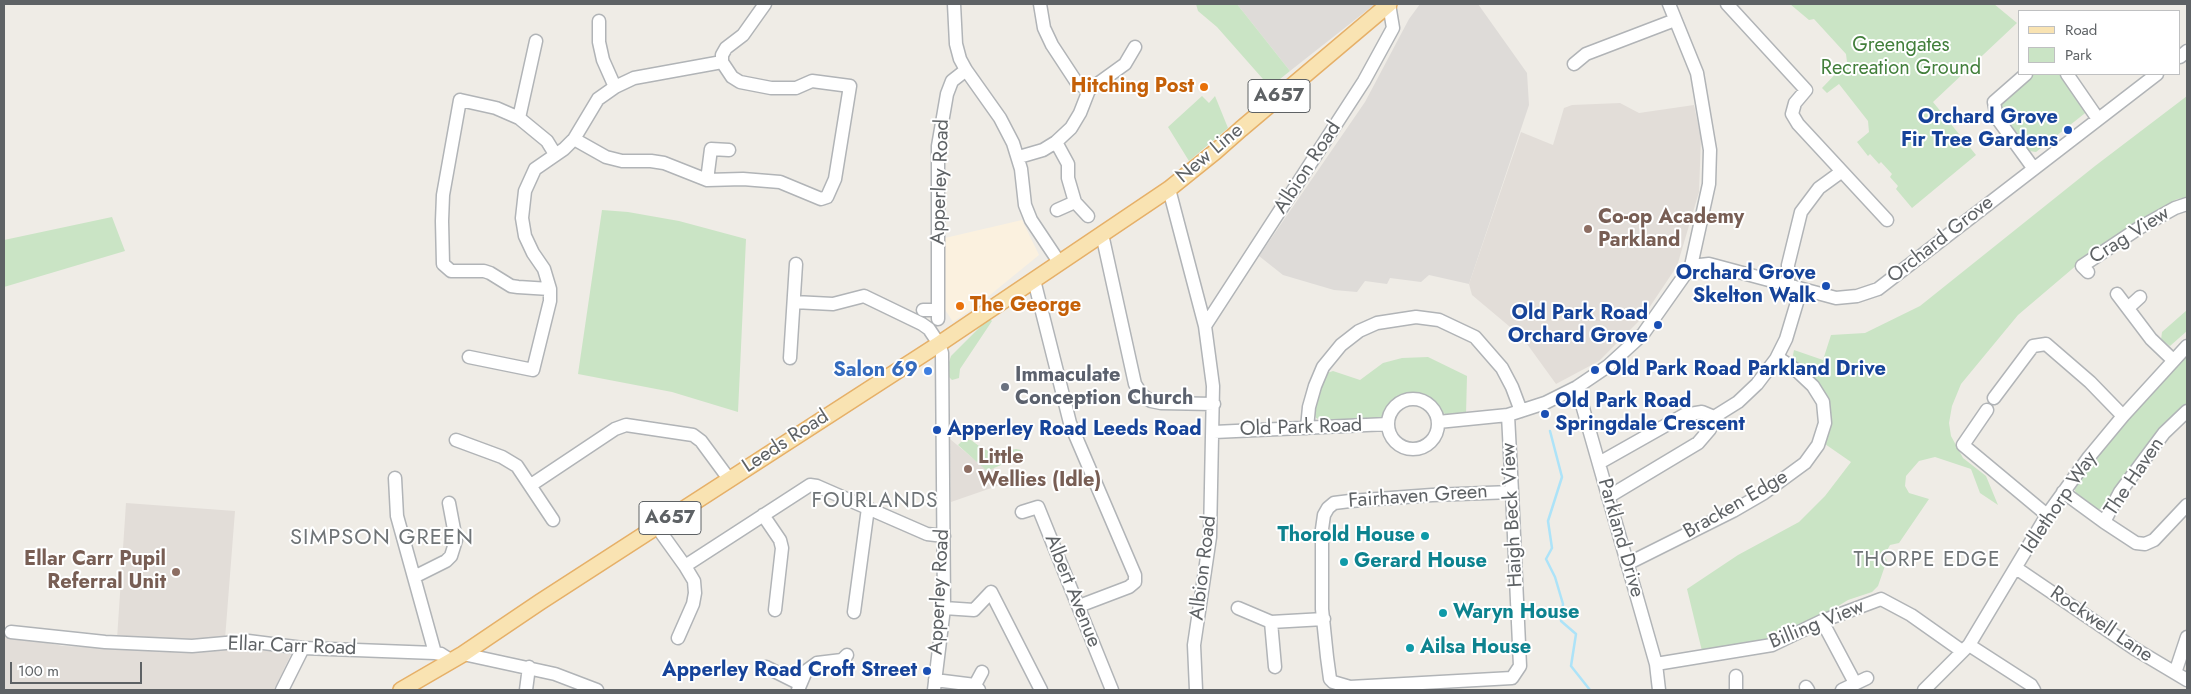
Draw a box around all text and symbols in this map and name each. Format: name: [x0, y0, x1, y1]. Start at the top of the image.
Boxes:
legend: [2018, 10, 2181, 75]
text: Road: [2065, 19, 2097, 41]
park label: Greengates Recreation Ground: [1821, 34, 1981, 81]
text: Park: [2065, 44, 2092, 66]
place label: Hitching Post: [1071, 75, 1194, 99]
road number: A657: [1248, 80, 1310, 112]
marker: Hitching Post: [1198, 81, 1210, 93]
place label: Orchard Grove Fir Tree Gardens: [1901, 106, 2058, 153]
street label: Albion Road: [1269, 117, 1347, 219]
street label: Apperley Road: [927, 119, 955, 245]
street label: New Line: [1172, 119, 1248, 189]
marker: Orchard Grove Fir Tree Gardens: [2062, 124, 2074, 136]
street label: Orchard Grove: [1883, 191, 1999, 289]
street label: Crag View: [2086, 202, 2174, 270]
place label: Co-op Academy Parkland: [1598, 206, 1744, 253]
marker: Co-op Academy Parkland: [1582, 223, 1594, 235]
place label: Orchard Grove Skelton Walk: [1676, 262, 1816, 309]
marker: Orchard Grove Skelton Walk: [1820, 280, 1832, 292]
place label: The George: [970, 294, 1081, 318]
marker: The George: [954, 300, 966, 312]
place label: Old Park Road Orchard Grove: [1508, 302, 1648, 349]
marker: Old Park Road Orchard Grove: [1652, 319, 1664, 331]
place label: Old Park Road Parkland Drive: [1605, 358, 1886, 382]
place label: Salon 69: [833, 359, 918, 383]
place label: Immaculate Conception Church: [1015, 364, 1193, 411]
marker: Old Park Road Parkland Drive: [1589, 364, 1601, 376]
marker: Salon 69: [922, 365, 934, 377]
marker: Immaculate Conception Church: [999, 381, 1011, 393]
place label: Old Park Road Springdale Crescent: [1555, 390, 1745, 437]
street label: Leeds Road: [738, 405, 834, 479]
marker: Old Park Road Springdale Crescent: [1539, 408, 1551, 420]
street label: Old Park Road: [1239, 414, 1363, 442]
place label: Apperley Road Leeds Road: [947, 418, 1202, 442]
marker: Apperley Road Leeds Road: [931, 424, 943, 436]
street label: The Haven: [2100, 433, 2170, 521]
street label: Haigh Beck View: [1497, 442, 1529, 588]
place label: Little Wellies (Idle): [978, 446, 1101, 493]
street label: Idlethorp Way: [2017, 447, 2103, 559]
marker: Little Wellies (Idle): [962, 463, 974, 475]
street label: Bracken Edge: [1680, 465, 1792, 545]
street label: Parkland Drive: [1592, 476, 1648, 600]
street label: Fairhaven Green: [1348, 480, 1488, 514]
district label: FOURLANDS: [810, 489, 940, 515]
road number: A657: [639, 502, 701, 534]
street label: Albion Road: [1186, 514, 1222, 622]
place label: Thorold House: [1278, 524, 1415, 548]
district label: SIMPSON GREEN: [288, 526, 476, 552]
street label: Apperley Road: [925, 529, 955, 655]
marker: Thorold House: [1419, 530, 1431, 542]
street label: Albert Avenue: [1038, 531, 1106, 651]
place label: Ellar Carr Pupil Referral Unit: [24, 548, 166, 595]
district label: THORPE EDGE: [1852, 548, 2002, 574]
place label: Gerard House: [1354, 550, 1487, 574]
marker: Gerard House: [1338, 556, 1350, 568]
marker: Ellar Carr Pupil Referral Unit: [170, 566, 182, 578]
street label: Rockwell Lane: [2045, 582, 2157, 668]
street label: Billing View: [1766, 595, 1868, 655]
place label: Waryn House: [1453, 601, 1579, 625]
marker: Waryn House: [1437, 607, 1449, 619]
street label: Ellar Carr Road: [227, 633, 357, 661]
place label: Ailsa House: [1420, 636, 1531, 660]
marker: Ailsa House: [1404, 642, 1416, 654]
scale bar: [12, 652, 145, 684]
place label: Apperley Road Croft Street: [662, 659, 917, 683]
text: 100 m: [18, 660, 59, 682]
marker: Apperley Road Croft Street: [921, 665, 933, 677]

